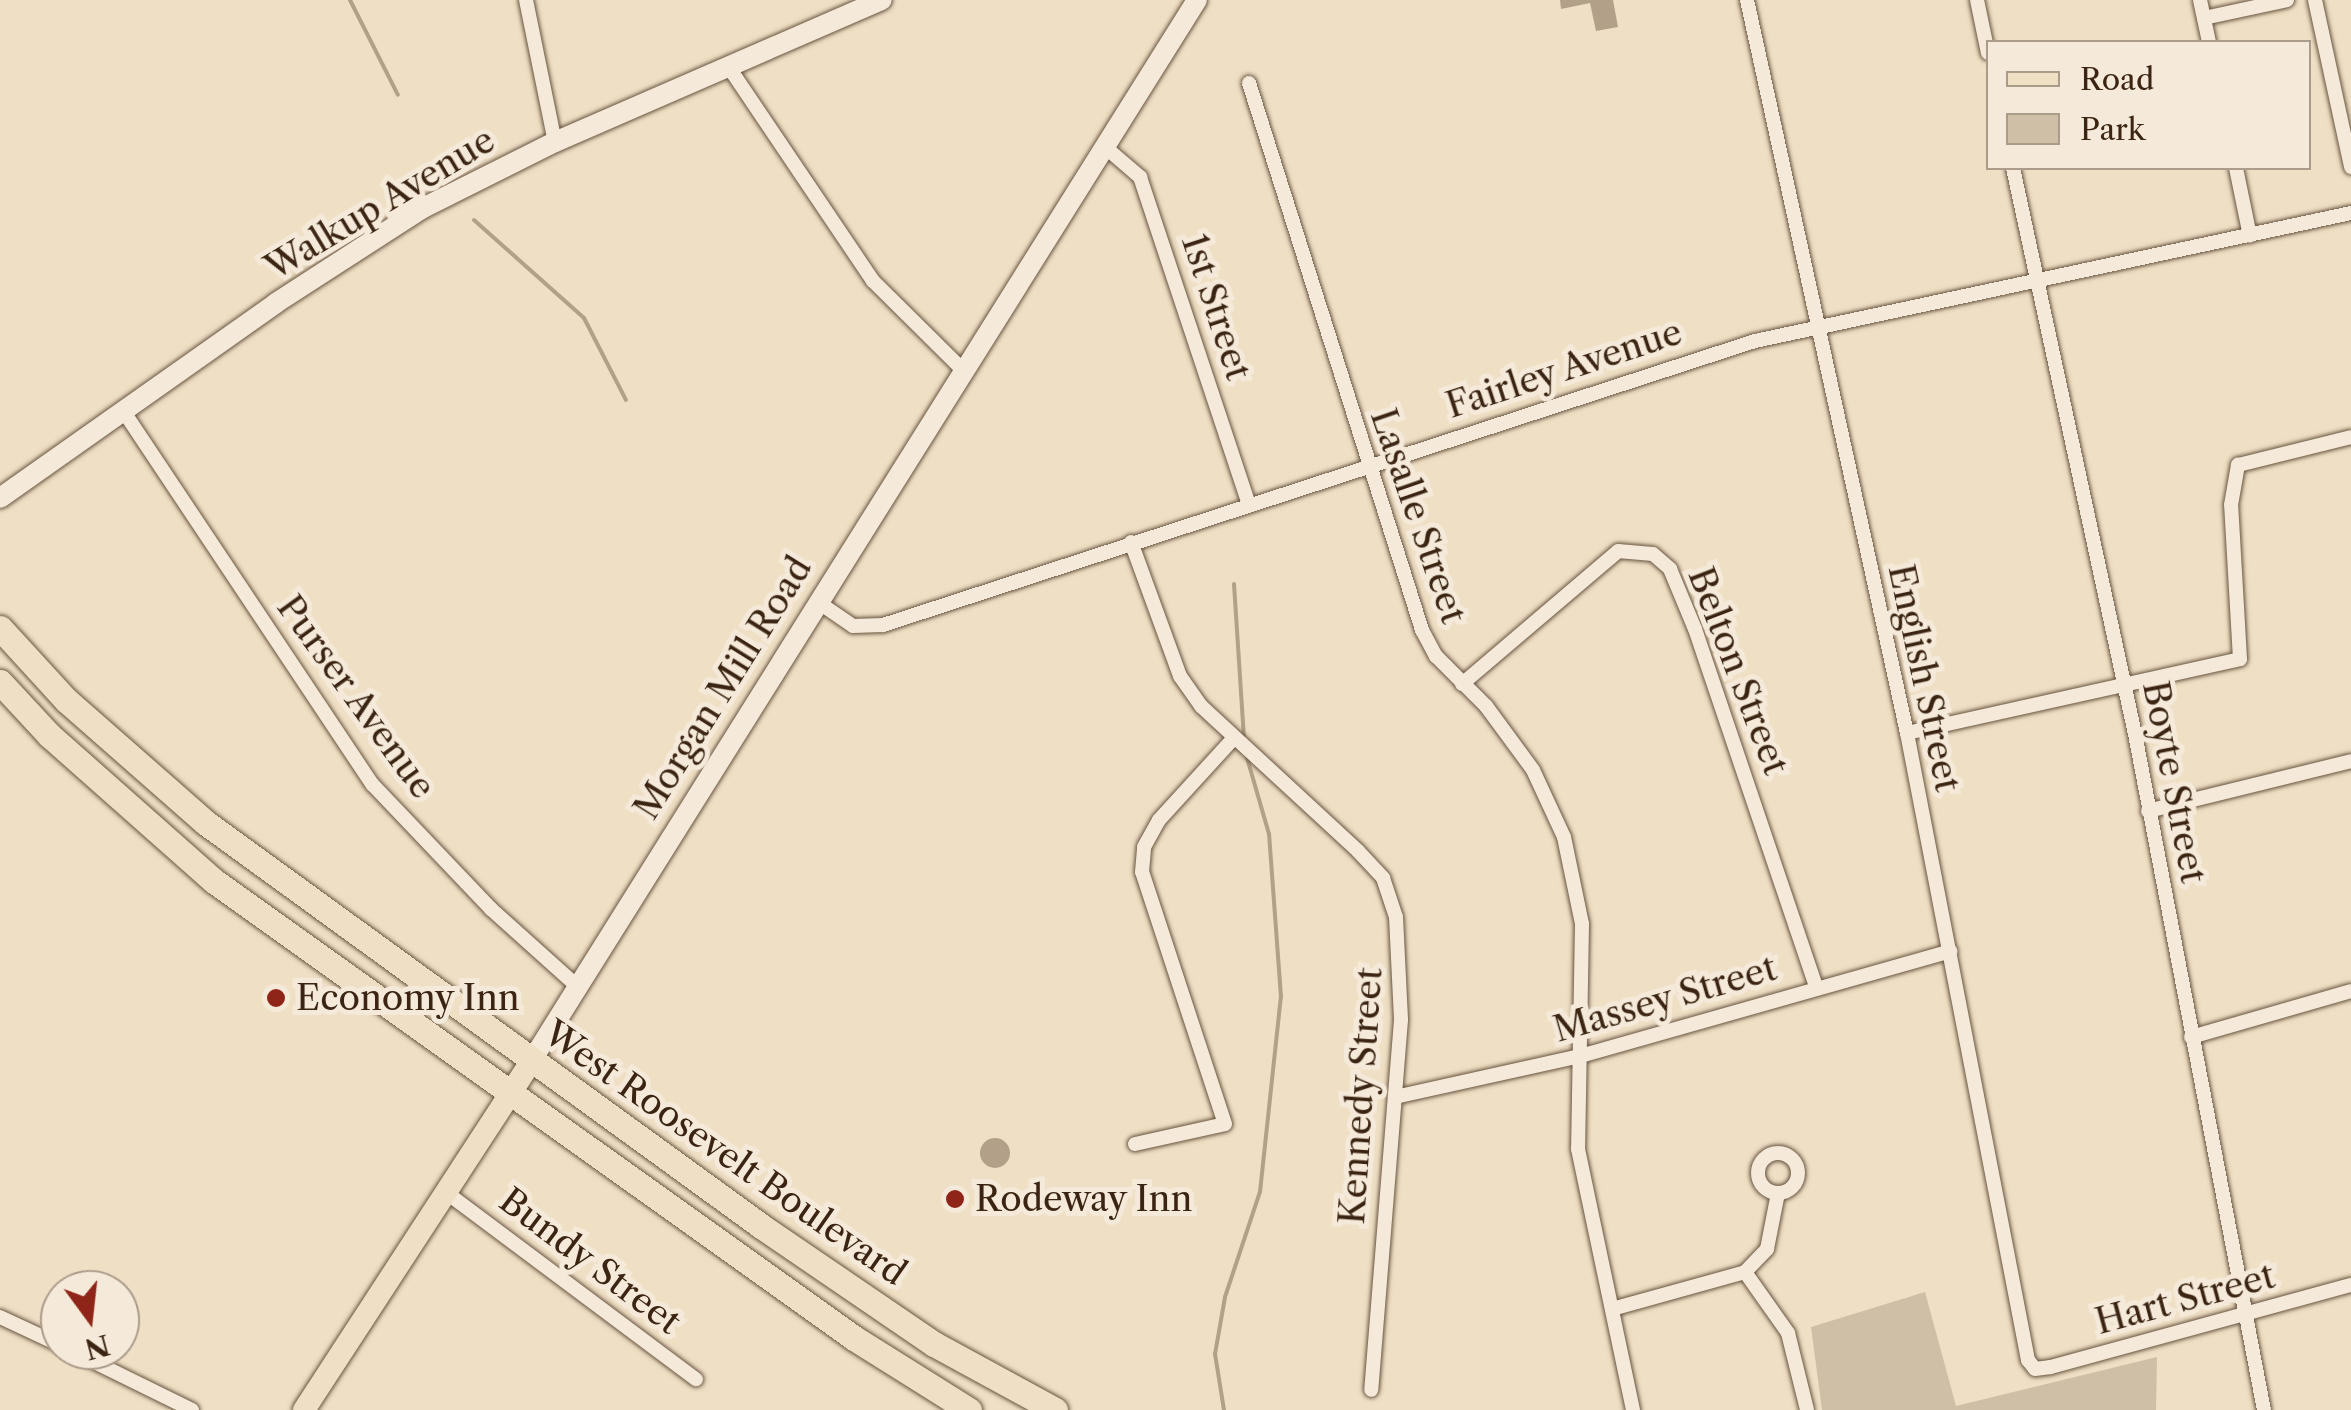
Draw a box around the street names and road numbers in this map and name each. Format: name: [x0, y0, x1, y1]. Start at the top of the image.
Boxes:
street label: Walkup Avenue: [257, 119, 503, 289]
street label: 1st Street: [1173, 229, 1259, 385]
street label: Fairley Avenue: [1440, 311, 1688, 427]
street label: Lasalle Street: [1362, 403, 1474, 629]
street label: Morgan Mill Road: [625, 549, 821, 827]
street label: Belton Street: [1679, 561, 1797, 781]
street label: English Street: [1879, 561, 1969, 795]
street label: Purser Avenue: [268, 586, 444, 808]
street label: Boyte Street: [2134, 677, 2214, 887]
street label: Massey Street: [1548, 947, 1782, 1051]
street label: Kennedy Street: [1331, 966, 1391, 1226]
street label: West Roosevelt Boulevard: [536, 1012, 914, 1294]
street label: Bundy Street: [491, 1179, 689, 1343]
street label: Hart Street: [2091, 1255, 2279, 1343]

